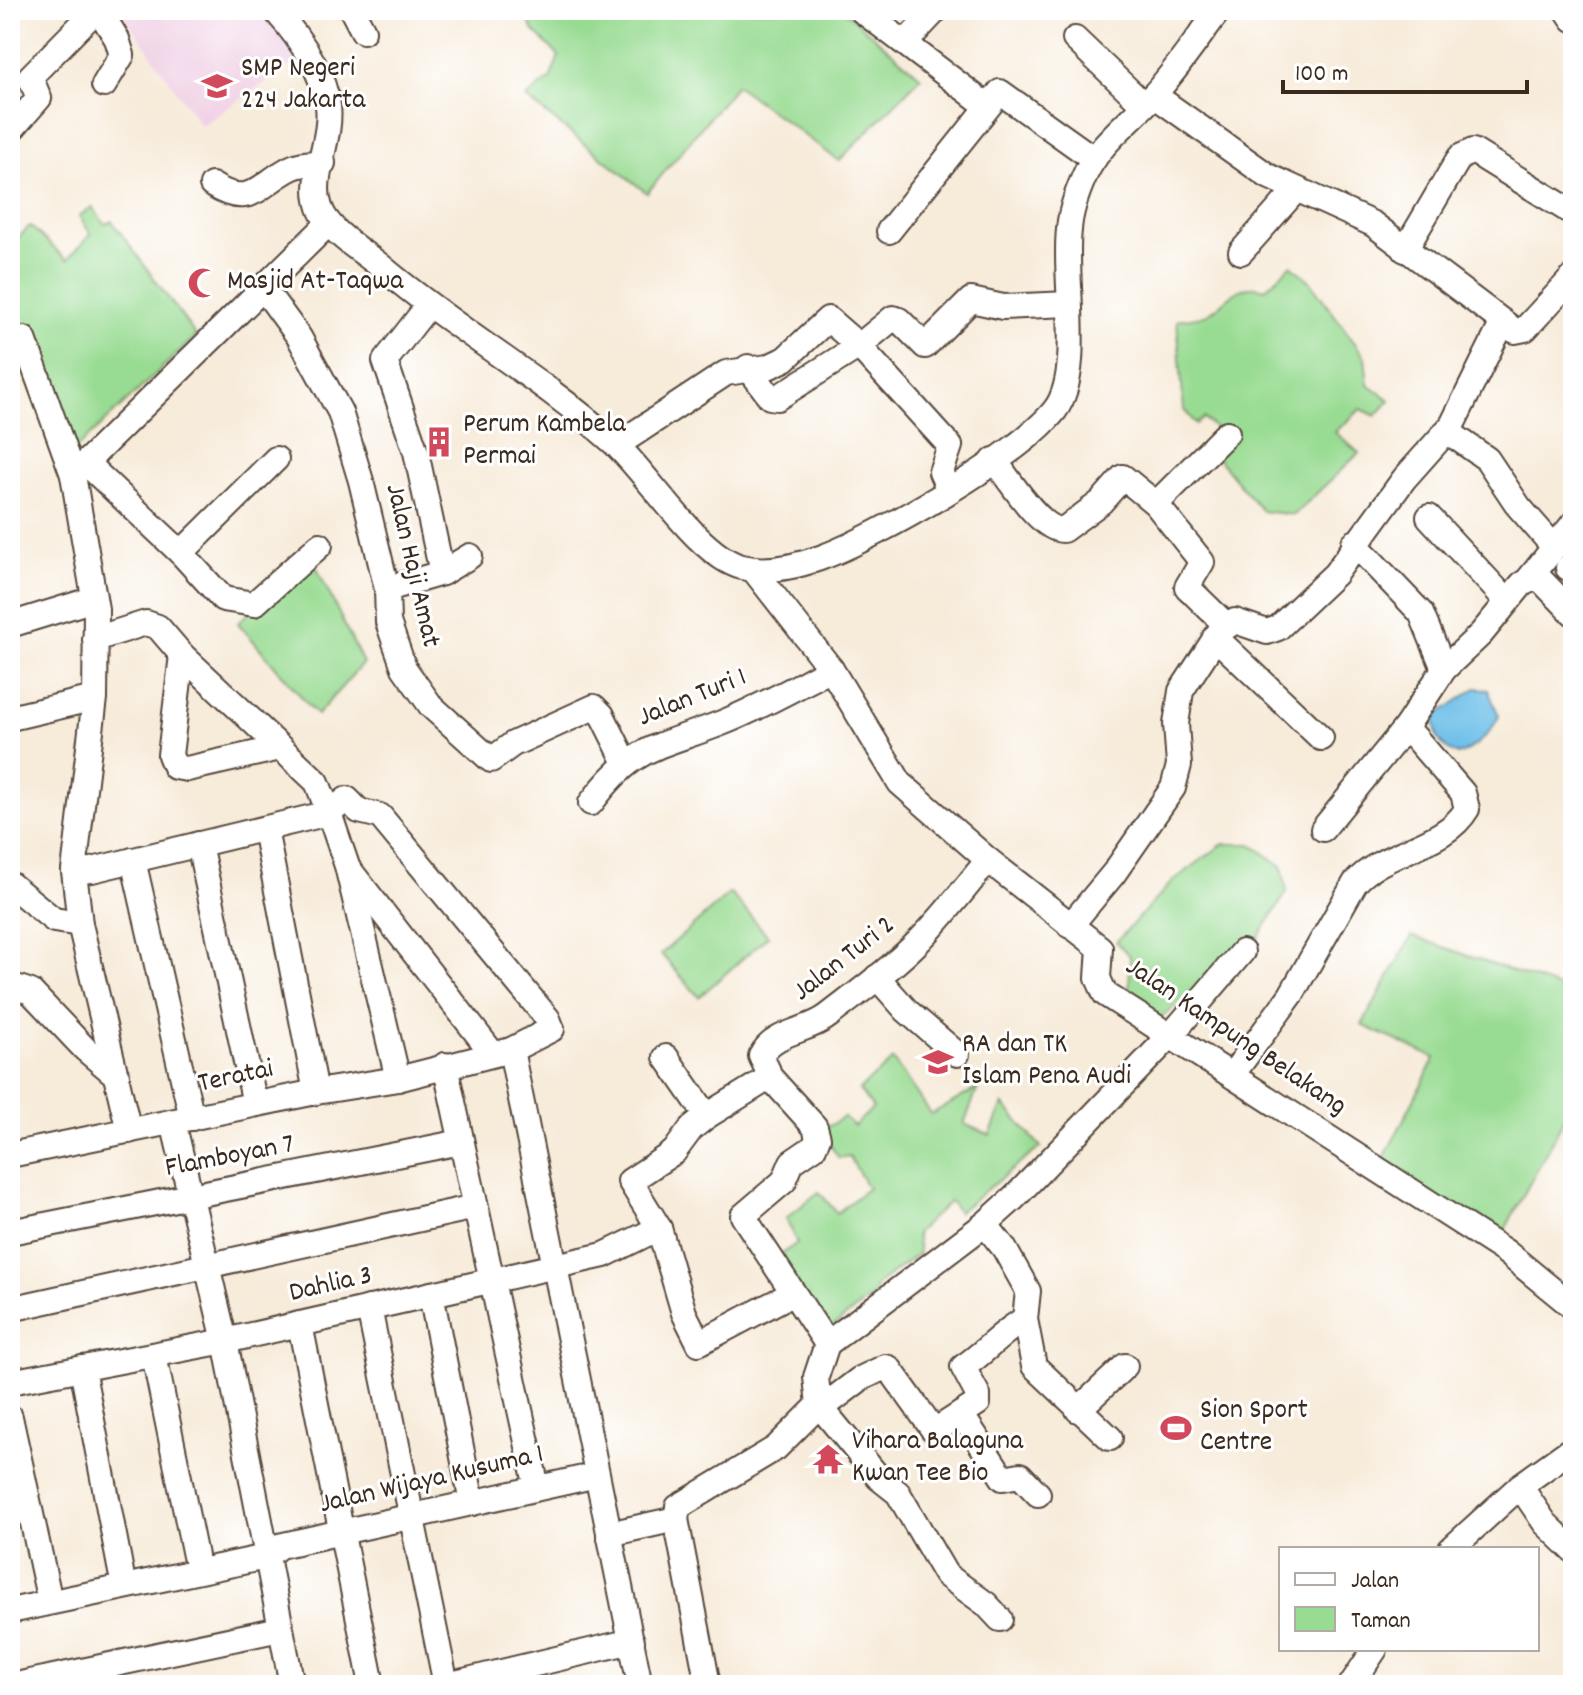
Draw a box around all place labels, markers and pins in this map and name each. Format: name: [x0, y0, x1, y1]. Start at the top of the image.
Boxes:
place label: SMP Negeri 224 Jakarta: [241, 50, 366, 122]
school or university icon: SMP Negeri 224 Jakarta: [200, 69, 234, 103]
place label: Masjid At-Taqwa: [227, 263, 404, 303]
mosque icon: Masjid At-Taqwa: [186, 266, 220, 300]
place label: Perum Kambela Permai: [463, 406, 627, 478]
building icon: Perum Kambela Permai: [422, 425, 456, 459]
place label: RA dan TK Islam Pena Audi: [962, 1026, 1131, 1098]
school or university icon: RA dan TK Islam Pena Audi: [921, 1045, 955, 1079]
place label: Sion Sport Centre: [1200, 1392, 1308, 1464]
sports icon: Sion Sport Centre: [1159, 1411, 1193, 1445]
place label: Vihara Balaguna Kwan Tee Bio: [852, 1423, 1024, 1495]
temple icon: Vihara Balaguna Kwan Tee Bio: [811, 1442, 845, 1476]

